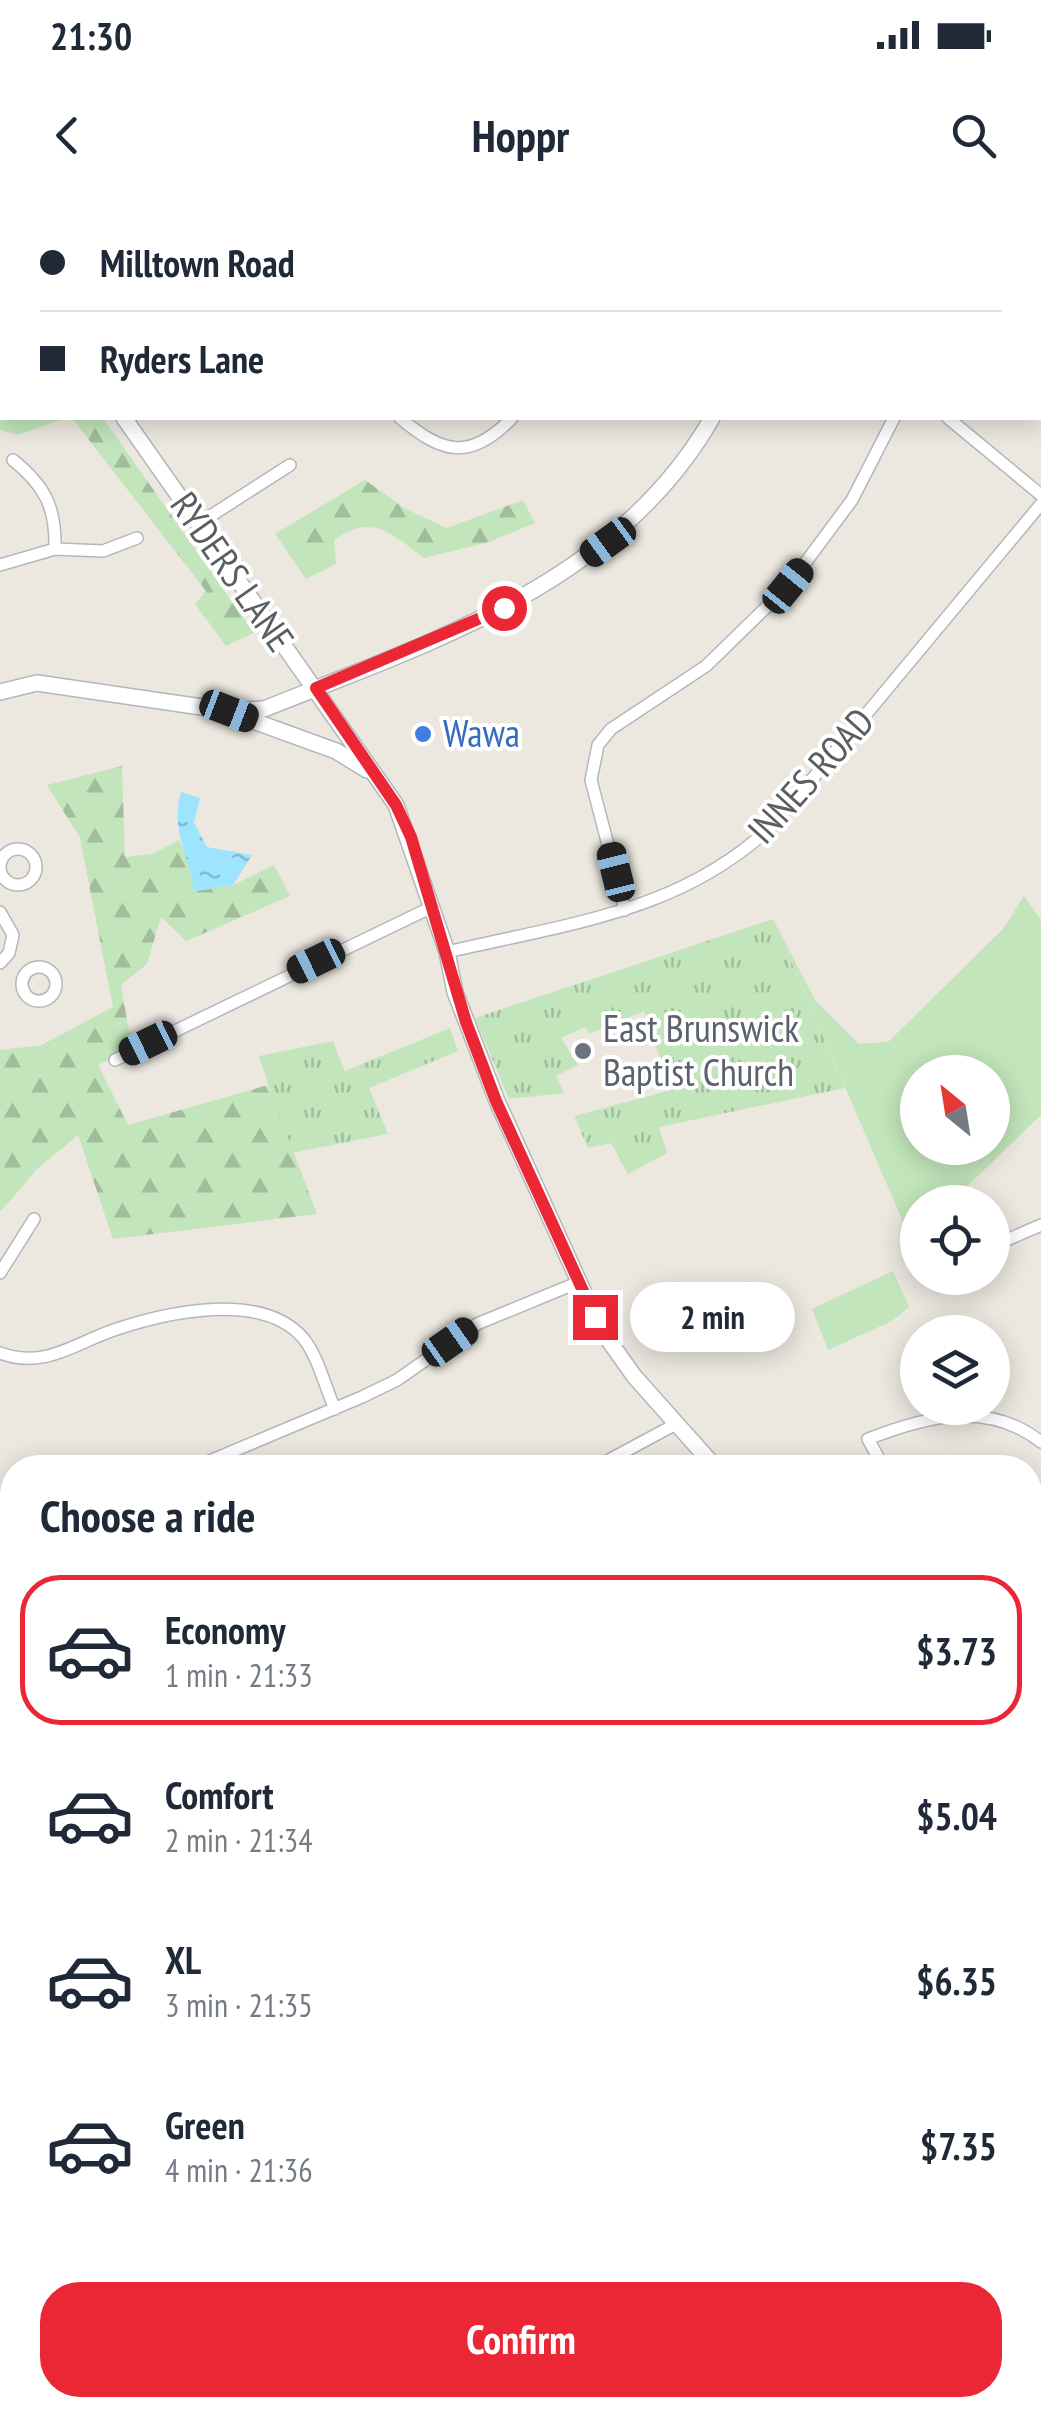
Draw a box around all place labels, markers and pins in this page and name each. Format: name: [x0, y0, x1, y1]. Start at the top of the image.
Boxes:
place label: Wawa: [443, 708, 520, 757]
marker: Wawa: [412, 723, 434, 745]
place label: East Brunswick Baptist Church: [603, 1003, 799, 1096]
marker: East Brunswick Baptist Church: [572, 1040, 594, 1062]

